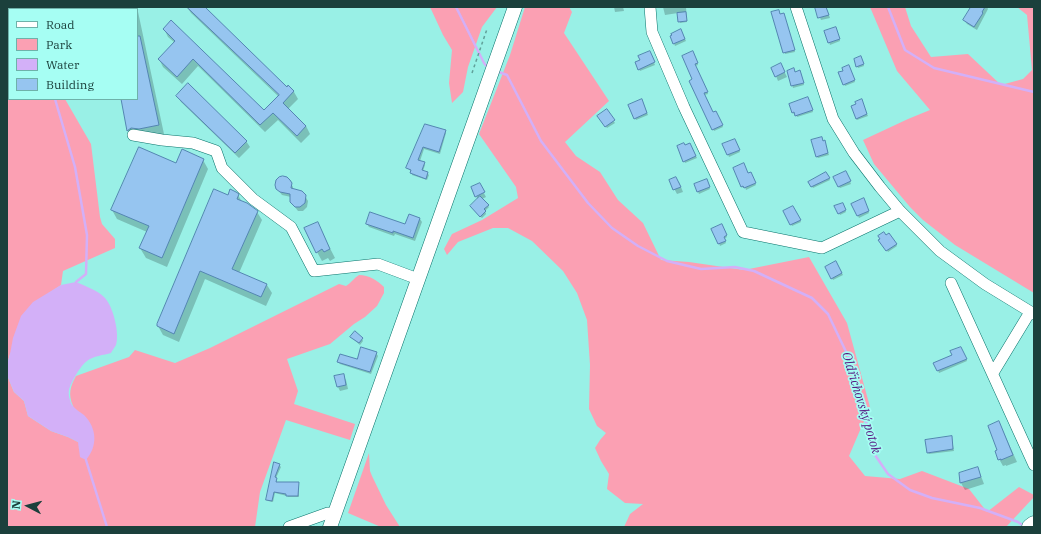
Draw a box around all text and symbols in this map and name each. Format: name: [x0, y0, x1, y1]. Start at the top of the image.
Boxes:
legend: [8, 8, 138, 100]
text: Road: [46, 17, 75, 32]
text: Park: [46, 37, 72, 52]
text: Water: [46, 57, 79, 72]
text: Building: [46, 77, 94, 92]
water label: Oldřichovský potok: [838, 350, 884, 456]
north arrow: [8, 486, 48, 526]
text: N: [9, 500, 23, 510]

